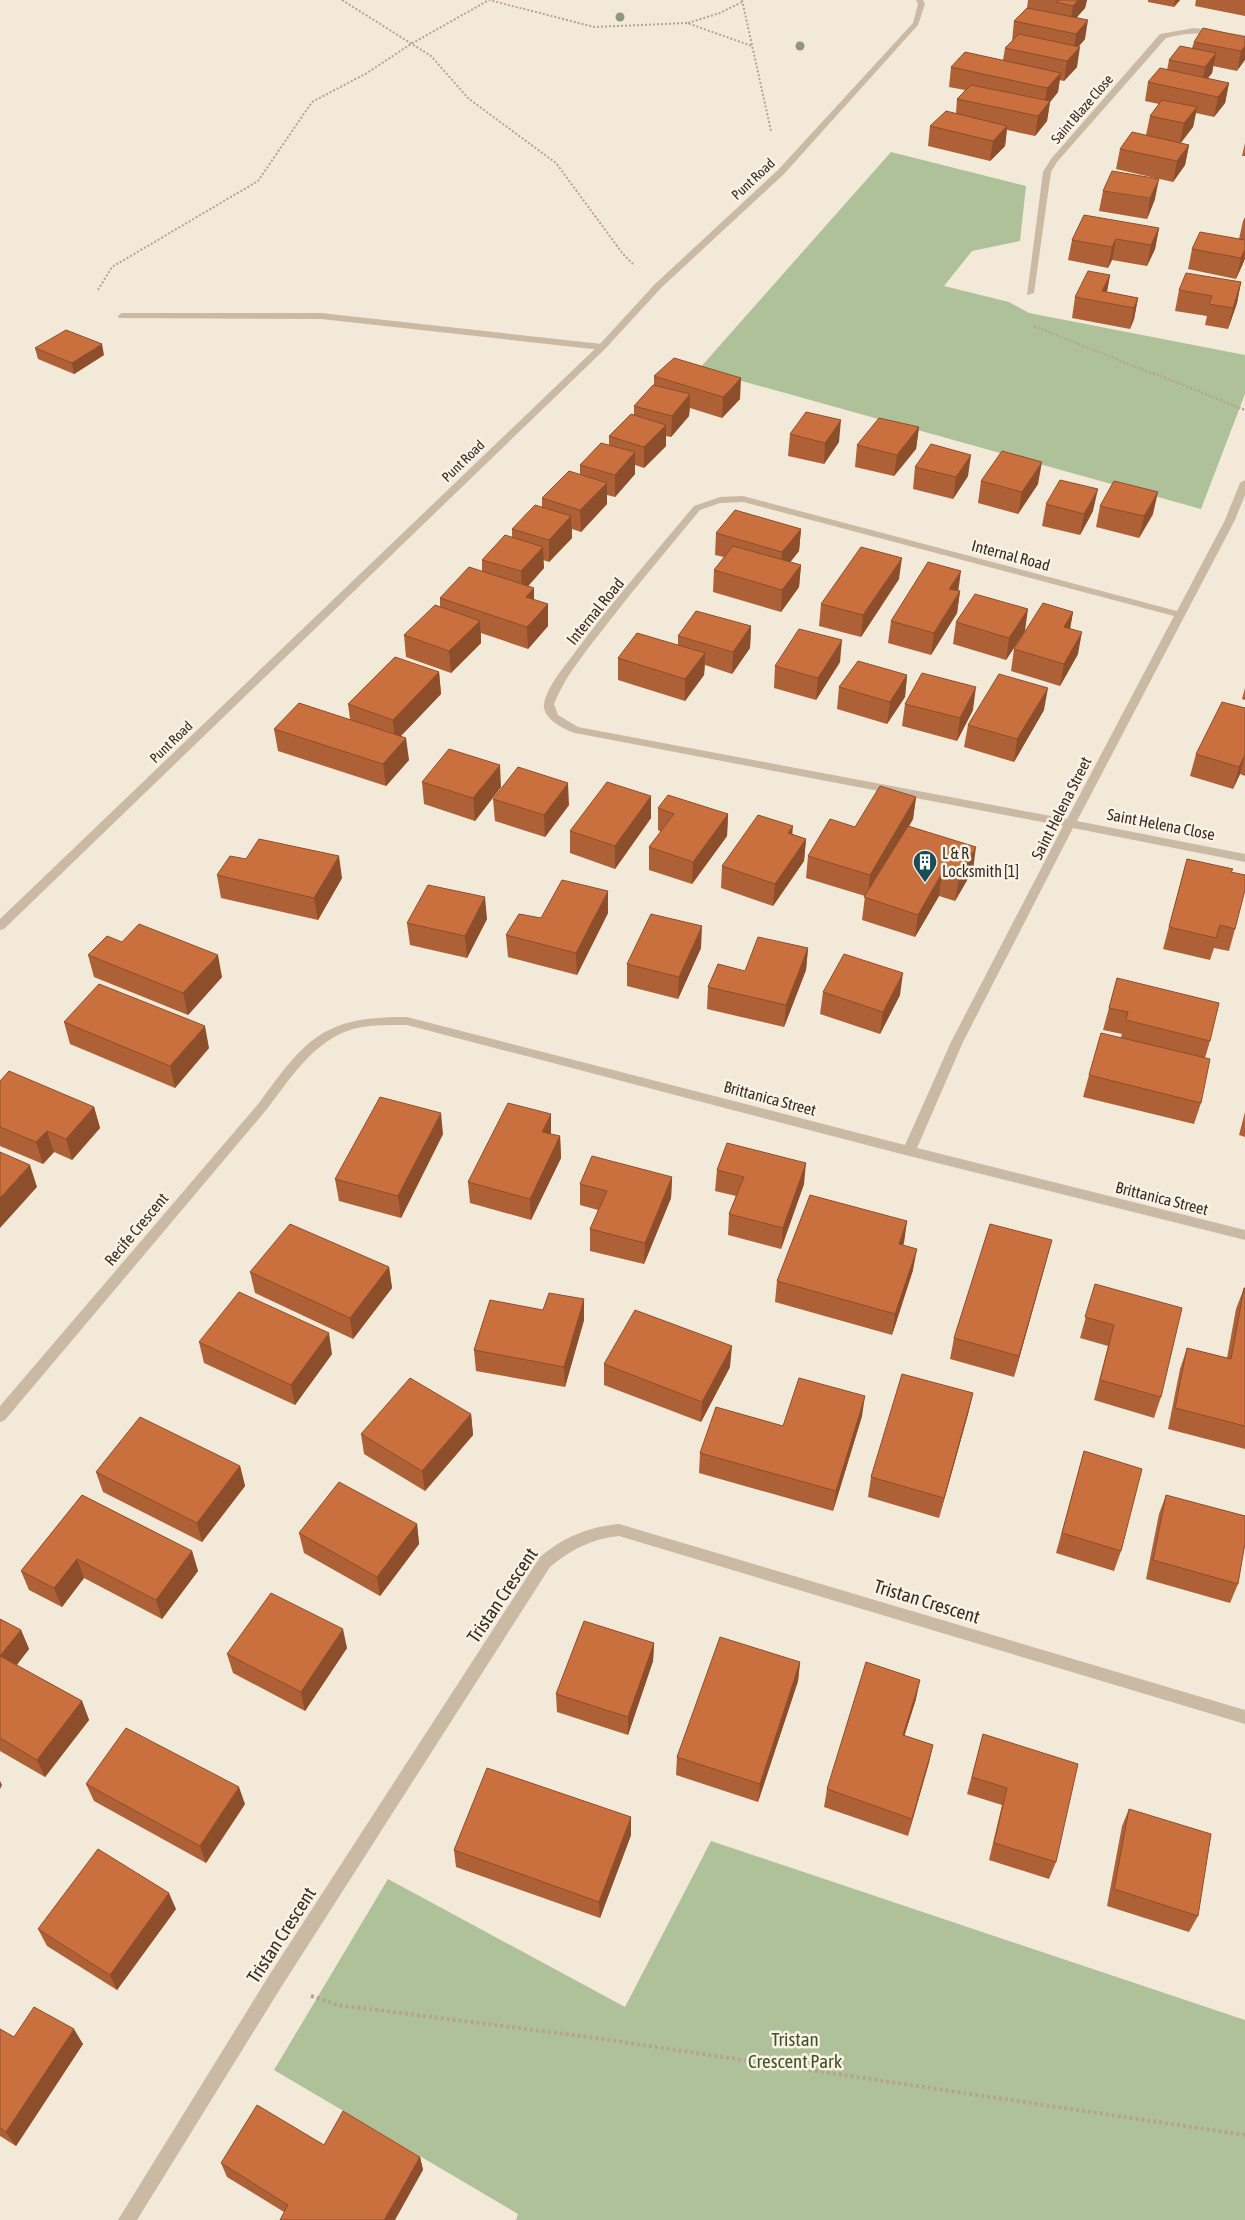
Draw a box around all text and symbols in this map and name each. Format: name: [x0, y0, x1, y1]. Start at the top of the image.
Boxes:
street label: Saint Blaze Close: [1048, 71, 1116, 147]
street label: Punt Road: [728, 155, 778, 203]
street label: Punt Road: [438, 437, 488, 485]
street label: Internal Road: [970, 536, 1052, 574]
street label: Internal Road: [563, 574, 627, 648]
street label: Punt Road: [146, 718, 196, 766]
street label: Saint Helena Street: [1027, 753, 1095, 862]
street label: Saint Helena Close: [1106, 805, 1216, 843]
place label: L & R Locksmith [1]: [942, 844, 1019, 880]
building icon: L & R Locksmith [1]: [912, 849, 938, 883]
street label: Brittanica Street: [722, 1077, 818, 1119]
street label: Brittanica Street: [1114, 1178, 1211, 1218]
street label: Recife Crescent: [100, 1189, 172, 1269]
street label: Tristan Crescent: [462, 1543, 542, 1647]
street label: Tristan Crescent: [871, 1574, 983, 1628]
street label: Tristan Crescent: [242, 1883, 320, 1987]
park label: Tristan Crescent Park: [748, 2028, 843, 2072]

